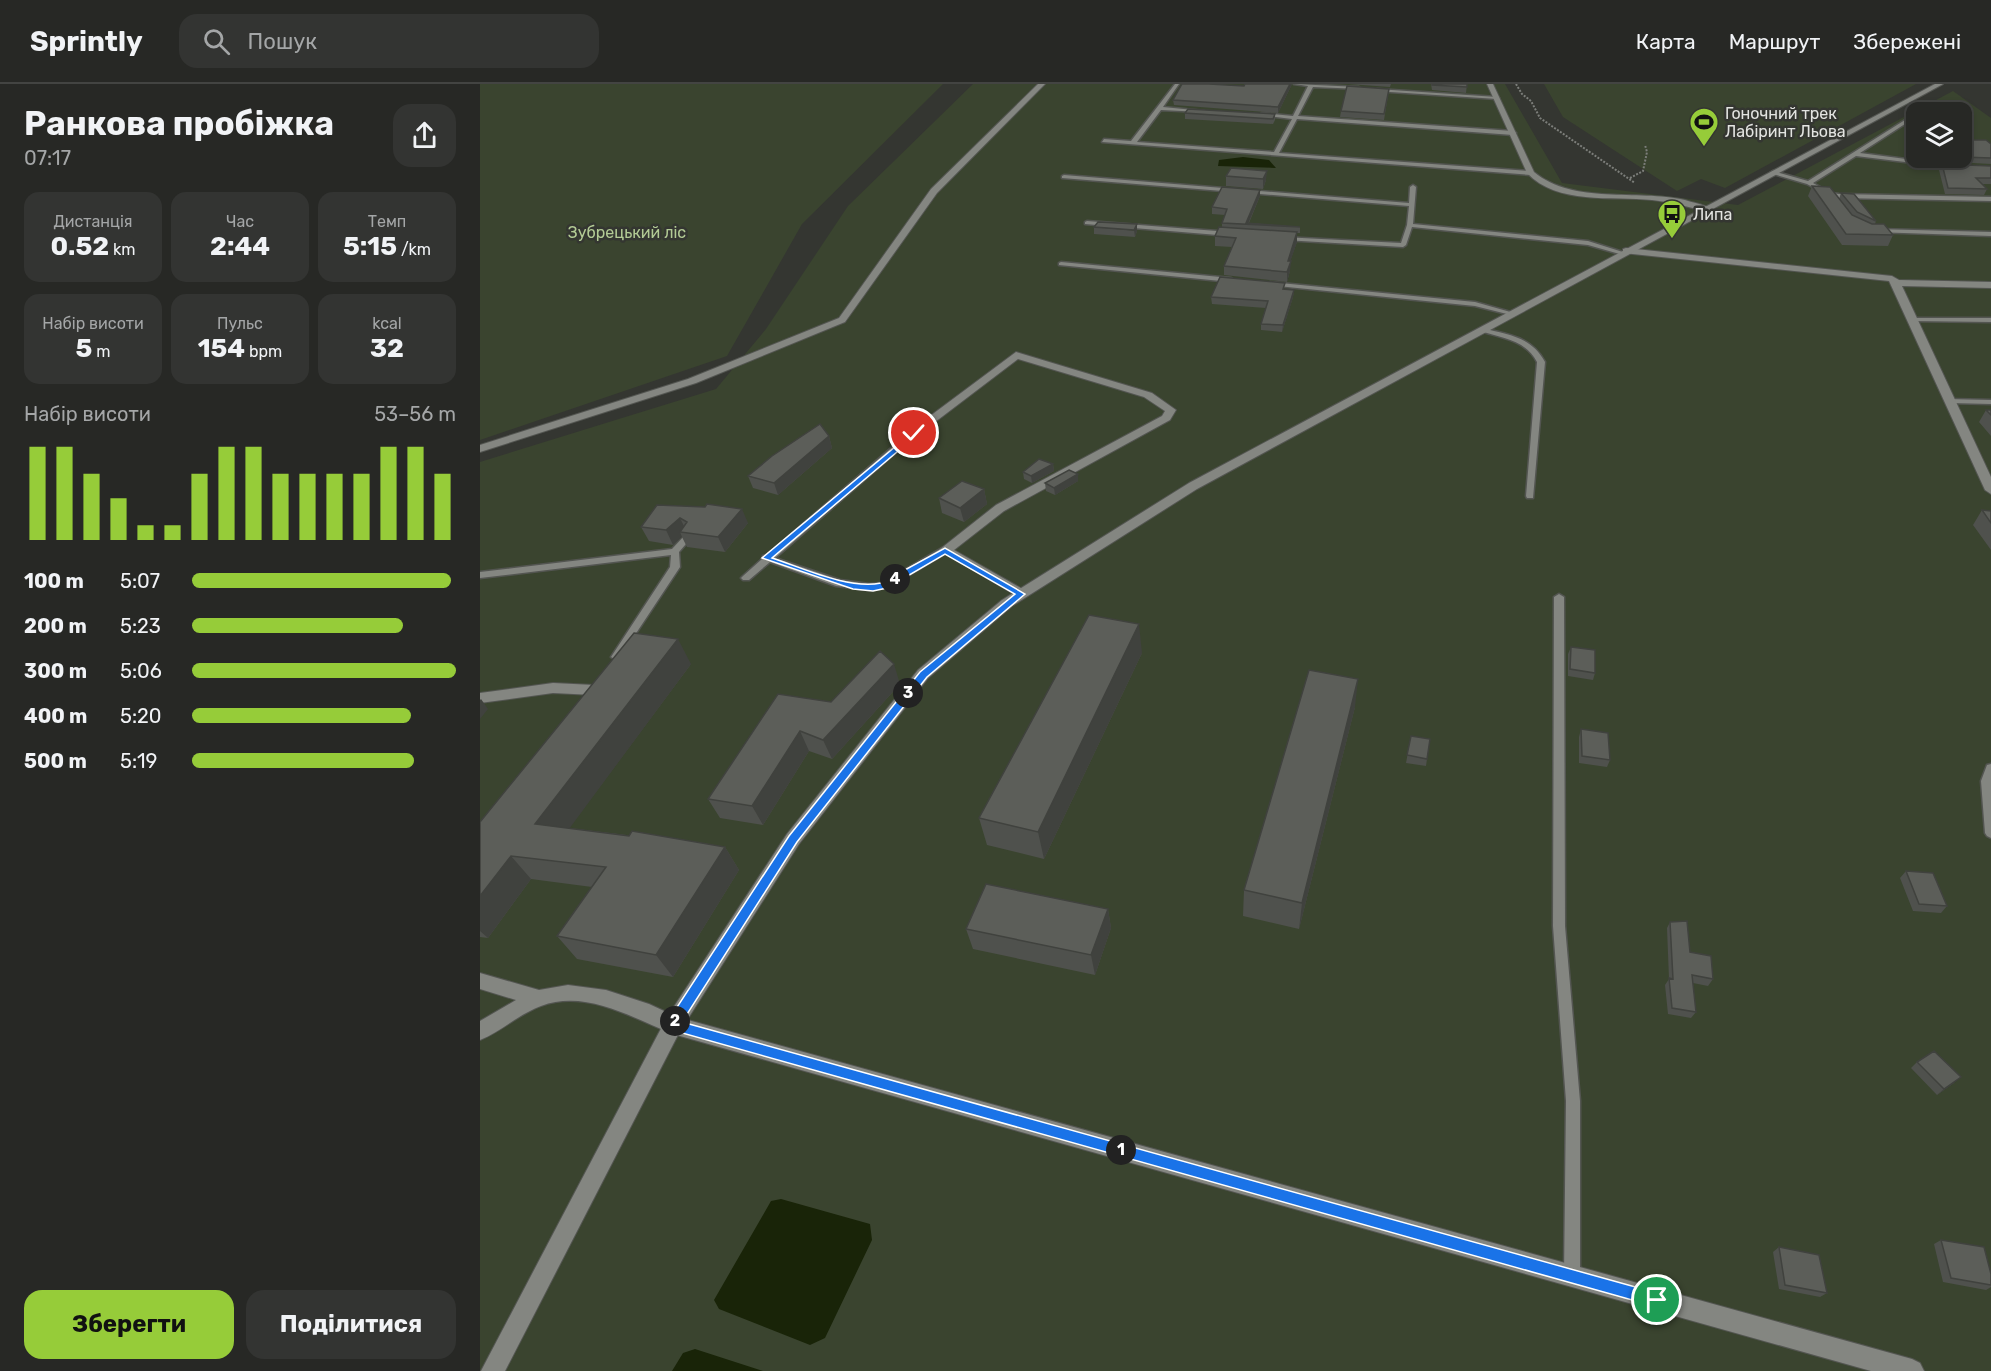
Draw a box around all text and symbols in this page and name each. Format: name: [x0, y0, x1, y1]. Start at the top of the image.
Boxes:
search box: [179, 14, 599, 68]
text: Sprintly: [30, 25, 143, 58]
icon: search: [200, 25, 233, 58]
text: Пошук: [248, 28, 317, 55]
text: Карта: [1636, 29, 1696, 54]
text: Маршрут: [1729, 29, 1820, 54]
text: Збережені: [1853, 29, 1961, 54]
map controls: [1906, 102, 1972, 168]
button: layers: [1906, 102, 1972, 168]
text: Ранкова пробіжка: [24, 104, 334, 143]
button: share: [393, 104, 456, 167]
place label: Гоночний трек Лабіринт Льова: [1725, 104, 1846, 141]
sports icon: Гоночний трек Лабіринт Льова: [1688, 106, 1720, 148]
text: 07:17: [24, 146, 71, 170]
bus stop icon: Липа: [1656, 198, 1688, 240]
place label: Липа: [1693, 205, 1732, 224]
text: Дистанція: [53, 212, 133, 231]
text: Час: [226, 212, 254, 231]
text: Темп: [368, 212, 406, 231]
park label: Зубрецький ліс: [568, 223, 686, 242]
text: 0.52: [51, 231, 109, 262]
text: 2:44: [210, 231, 270, 262]
text: 5:15: [343, 231, 397, 262]
text: km: [109, 240, 135, 259]
text: /km: [397, 240, 431, 259]
text: Набір висоти: [42, 314, 144, 333]
text: Пульс: [217, 314, 263, 333]
text: kcal: [372, 314, 402, 333]
text: 5: [76, 333, 92, 364]
text: 154: [198, 333, 245, 364]
text: 32: [370, 333, 404, 364]
text: m: [92, 342, 110, 361]
text: bpm: [245, 342, 282, 361]
text: Набір висоти: [24, 402, 151, 426]
text: 53–56 m: [374, 402, 456, 426]
pin: [888, 407, 939, 458]
icon: check: [897, 416, 930, 449]
pin: 4: [880, 564, 910, 594]
text: 100 m: [24, 569, 84, 593]
text: 5:07: [120, 569, 160, 593]
text: 4: [890, 569, 900, 588]
text: 200 m: [24, 614, 87, 638]
text: 5:23: [120, 614, 161, 638]
text: 300 m: [24, 659, 87, 683]
text: 5:06: [120, 659, 162, 683]
pin: 3: [893, 678, 923, 708]
text: 3: [903, 683, 913, 702]
text: 400 m: [24, 704, 87, 728]
text: 5:20: [120, 704, 161, 728]
text: 500 m: [24, 749, 87, 773]
text: 5:19: [120, 749, 157, 773]
pin: 2: [660, 1006, 690, 1036]
text: 2: [670, 1011, 680, 1030]
pin: 1: [1106, 1135, 1136, 1165]
text: 1: [1117, 1140, 1125, 1159]
pin: [1631, 1274, 1682, 1325]
icon: arrive: [1640, 1283, 1673, 1316]
button: Зберегти: [24, 1290, 234, 1359]
button: Поділитися: [246, 1290, 456, 1359]

